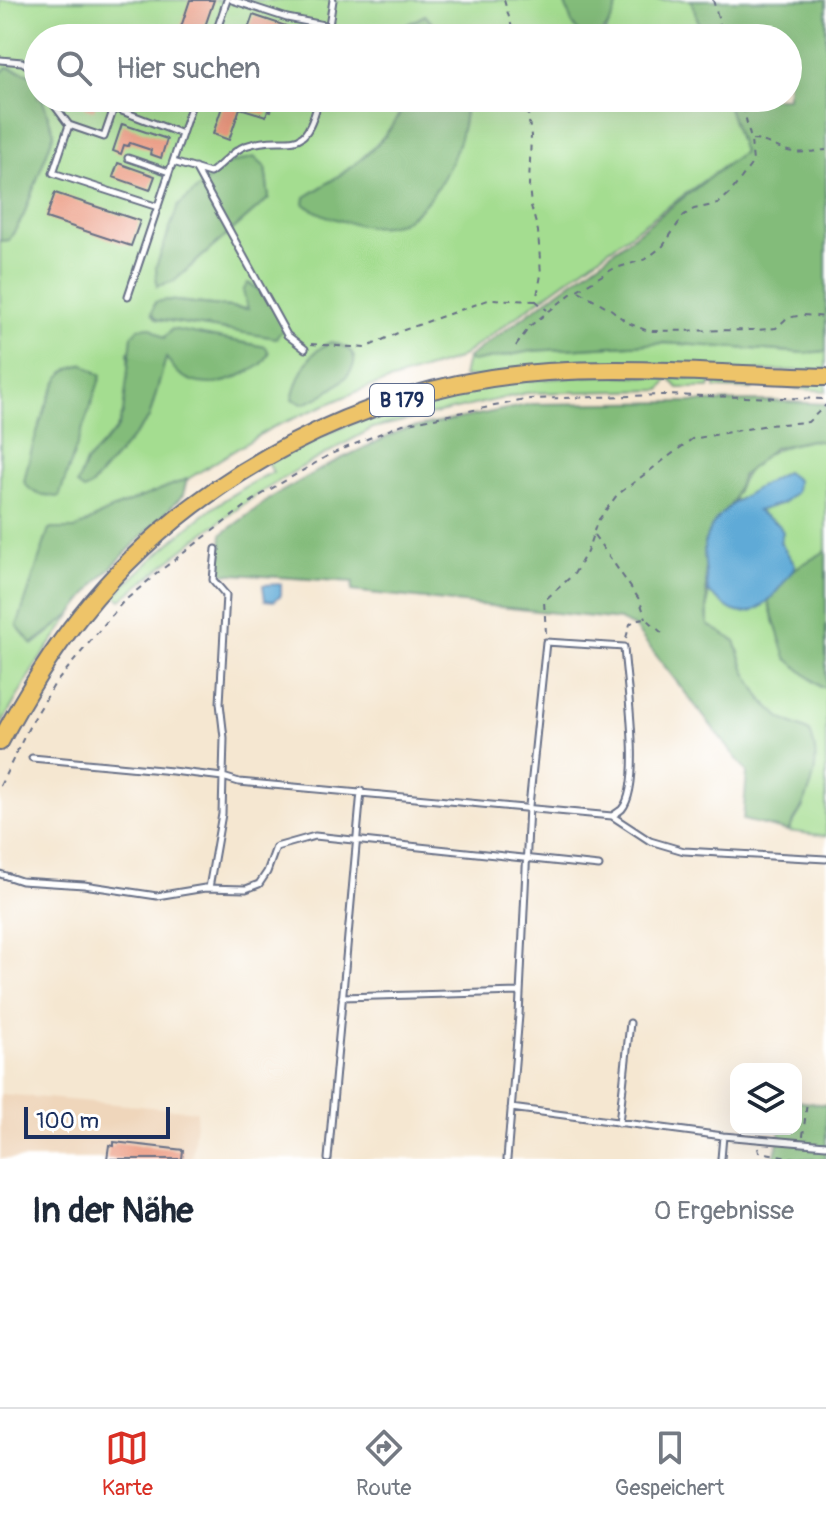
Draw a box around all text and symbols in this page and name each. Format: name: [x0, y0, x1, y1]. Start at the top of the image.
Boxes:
search box: [24, 24, 802, 112]
icon: search: [52, 46, 96, 90]
text: Hier suchen: [116, 50, 261, 87]
road number: B 179: [370, 384, 434, 416]
map controls: [730, 1063, 802, 1135]
button: layers: [730, 1063, 802, 1135]
scale bar: [24, 1103, 170, 1139]
text: 100 m: [36, 1107, 99, 1135]
text: In der Nähe: [32, 1190, 193, 1233]
text: 0 Ergebnisse: [654, 1195, 794, 1227]
tab: Karte: [102, 1426, 153, 1502]
tab: Route: [356, 1426, 411, 1502]
tab: Gespeichert: [615, 1426, 724, 1502]

